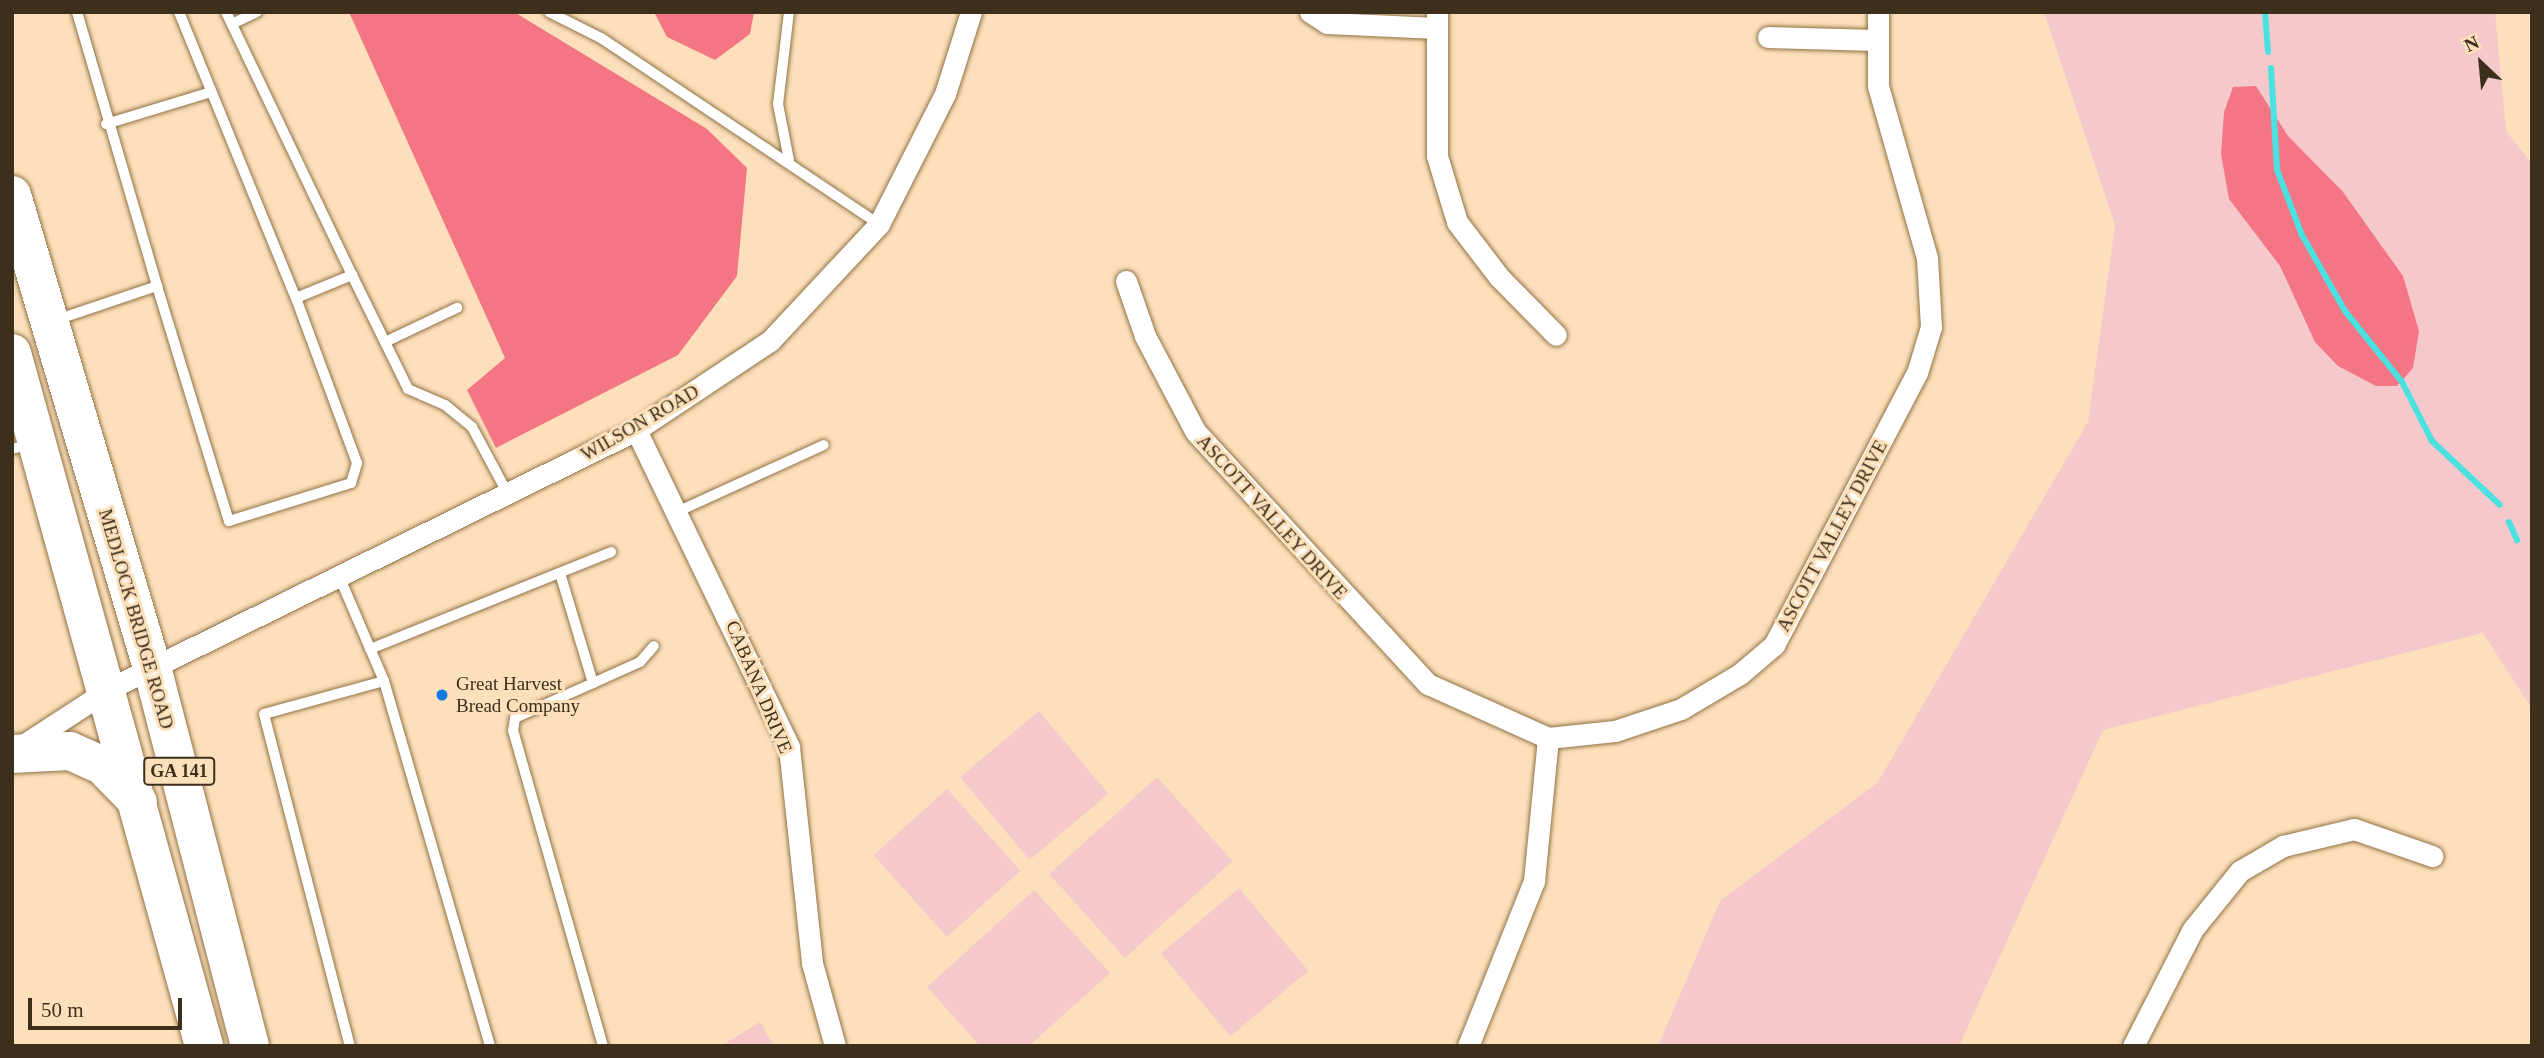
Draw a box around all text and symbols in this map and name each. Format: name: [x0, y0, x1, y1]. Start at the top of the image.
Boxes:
north arrow: [2446, 28, 2516, 98]
text: N: [2461, 31, 2482, 56]
street label: WILSON ROAD: [577, 380, 703, 466]
street label: ASCOTT VALLEY DRIVE: [1192, 429, 1352, 605]
street label: ASCOTT VALLEY DRIVE: [1771, 436, 1893, 636]
street label: MEDLOCK BRIDGE ROAD: [94, 506, 178, 732]
street label: CABANA DRIVE: [721, 617, 797, 757]
place label: Great Harvest Bread Company: [456, 673, 580, 717]
marker: Great Harvest Bread Company: [434, 687, 450, 703]
road number: GA 141: [142, 756, 216, 786]
scale bar: [32, 984, 186, 1028]
text: 50 m: [41, 998, 84, 1022]

